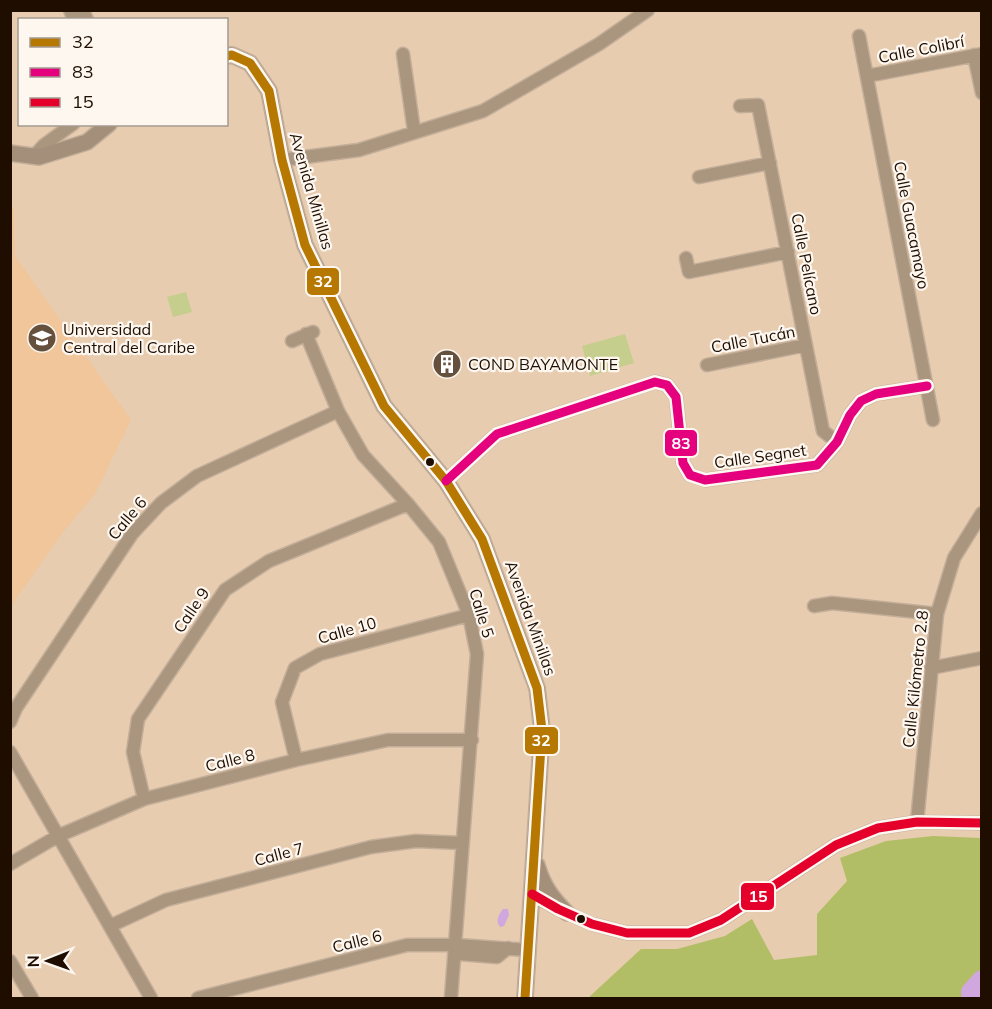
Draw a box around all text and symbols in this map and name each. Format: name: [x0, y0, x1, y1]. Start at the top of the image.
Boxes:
legend: [18, 18, 228, 126]
text: 32: [72, 30, 94, 53]
street label: Calle Colibrí: [876, 31, 967, 67]
text: 83: [72, 60, 94, 83]
text: 15: [72, 90, 94, 113]
street label: Avenida Minillas: [286, 130, 338, 252]
street label: Calle Guacamayo: [890, 159, 934, 291]
street label: Calle Pelícano: [787, 211, 827, 317]
line badge: 32: [306, 267, 340, 296]
text: 32: [313, 271, 333, 291]
place label: Universidad Central del Caribe: [63, 319, 195, 357]
street label: Calle Tucán: [709, 321, 797, 357]
school or university icon: Universidad Central del Caribe: [26, 322, 58, 354]
building icon: COND BAYAMONTE: [431, 348, 463, 380]
place label: COND BAYAMONTE: [468, 354, 618, 374]
line badge: 83: [664, 429, 698, 457]
text: 83: [671, 433, 691, 453]
street label: Calle Segnet: [713, 440, 808, 472]
unlabelled marker: [424, 456, 436, 468]
street label: Calle 6: [103, 492, 151, 544]
street label: Avenida Minillas: [501, 558, 561, 678]
street label: Calle 9: [169, 584, 213, 636]
street label: Calle 5: [465, 586, 499, 640]
street label: Calle Kilómetro 2.8: [898, 609, 932, 749]
street label: Calle 10: [315, 612, 379, 648]
line badge: 32: [524, 726, 559, 755]
text: 32: [531, 730, 551, 750]
street label: Calle 8: [203, 744, 257, 776]
street label: Calle 7: [252, 838, 306, 870]
line badge: 15: [740, 882, 775, 911]
text: 15: [748, 886, 768, 906]
unlabelled marker: [575, 913, 587, 925]
street label: Calle 6: [330, 925, 384, 957]
north arrow: [18, 931, 78, 991]
text: N: [23, 955, 43, 967]

